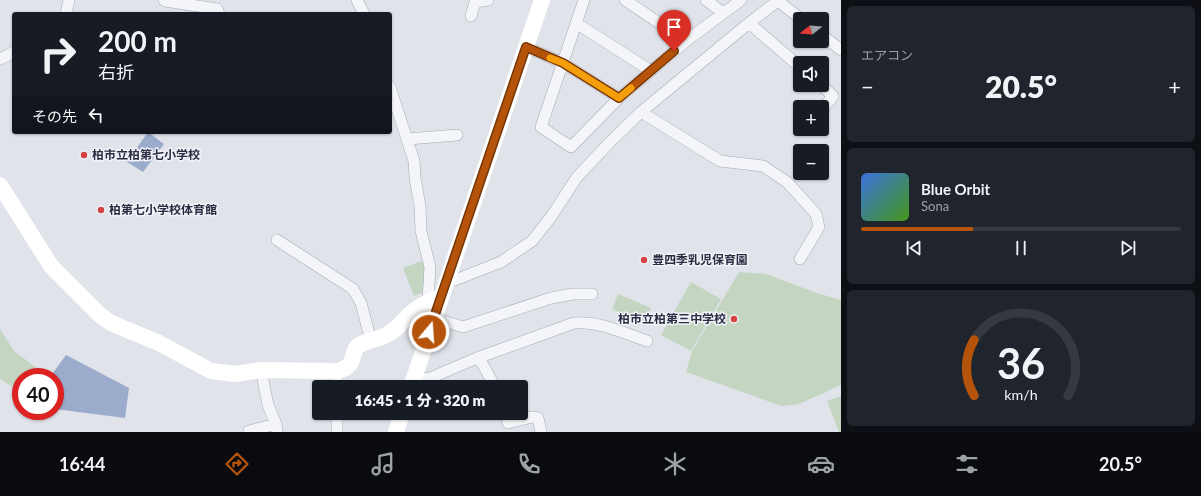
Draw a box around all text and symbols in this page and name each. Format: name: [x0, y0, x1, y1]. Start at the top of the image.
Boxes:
pin: [657, 10, 691, 51]
north arrow: [793, 12, 829, 48]
map controls: [793, 12, 829, 180]
icon: arrive: [663, 16, 685, 38]
text: 200 m: [98, 24, 177, 58]
icon: right: [32, 28, 84, 80]
text: エアコン: [861, 47, 913, 63]
button: sound: [793, 56, 829, 92]
text: 右折: [98, 61, 134, 83]
text: 20.5°: [985, 68, 1057, 104]
text: −: [861, 73, 874, 100]
text: +: [1168, 73, 1181, 100]
button: +: [793, 100, 829, 136]
icon: left: [85, 104, 107, 126]
text: その先: [32, 107, 77, 125]
button: −: [793, 144, 829, 180]
place label: 柏市立柏第七小学校: [92, 147, 200, 162]
marker: 柏市立柏第七小学校: [79, 150, 89, 160]
text: Blue Orbit: [921, 180, 990, 198]
text: Sona: [921, 198, 949, 214]
place label: 柏第七小学校体育館: [109, 202, 217, 217]
marker: 柏第七小学校体育館: [96, 205, 106, 215]
icon: previous: [903, 237, 925, 259]
icon: pause: [1010, 237, 1032, 259]
icon: next: [1117, 237, 1139, 259]
place label: 豊四季乳児保育園: [652, 252, 748, 267]
marker: 豊四季乳児保育園: [639, 255, 649, 265]
position arrow: [408, 311, 450, 353]
place label: 柏市立柏第三中学校: [618, 311, 726, 326]
marker: 柏市立柏第三中学校: [729, 314, 739, 324]
text: 36: [997, 338, 1045, 388]
speed limit sign: 40: [12, 368, 64, 420]
text: km/h: [1004, 386, 1038, 403]
text: 16:45 · 1 分 · 320 m: [355, 391, 485, 409]
icon: directions: [223, 450, 251, 478]
icon: music: [369, 450, 397, 478]
icon: phone: [515, 450, 543, 478]
icon: climate: [661, 450, 689, 478]
icon: car: [807, 450, 835, 478]
icon: filters: [953, 450, 981, 478]
text: 16:44: [59, 453, 105, 475]
text: 20.5°: [1099, 453, 1142, 475]

